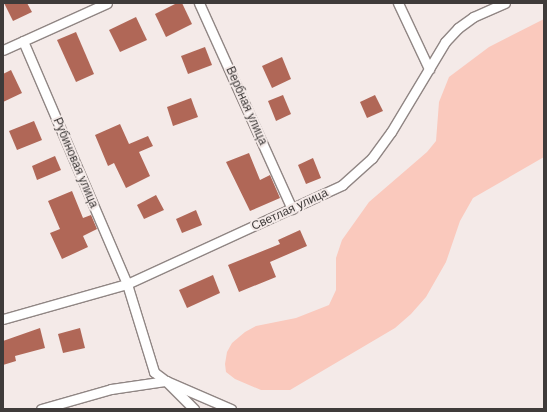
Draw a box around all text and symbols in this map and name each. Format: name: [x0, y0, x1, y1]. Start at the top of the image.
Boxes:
street label: Вербная улица: [222, 65, 270, 147]
street label: Рубиновая улица: [49, 116, 101, 210]
street label: Светлая улица: [249, 186, 331, 234]

